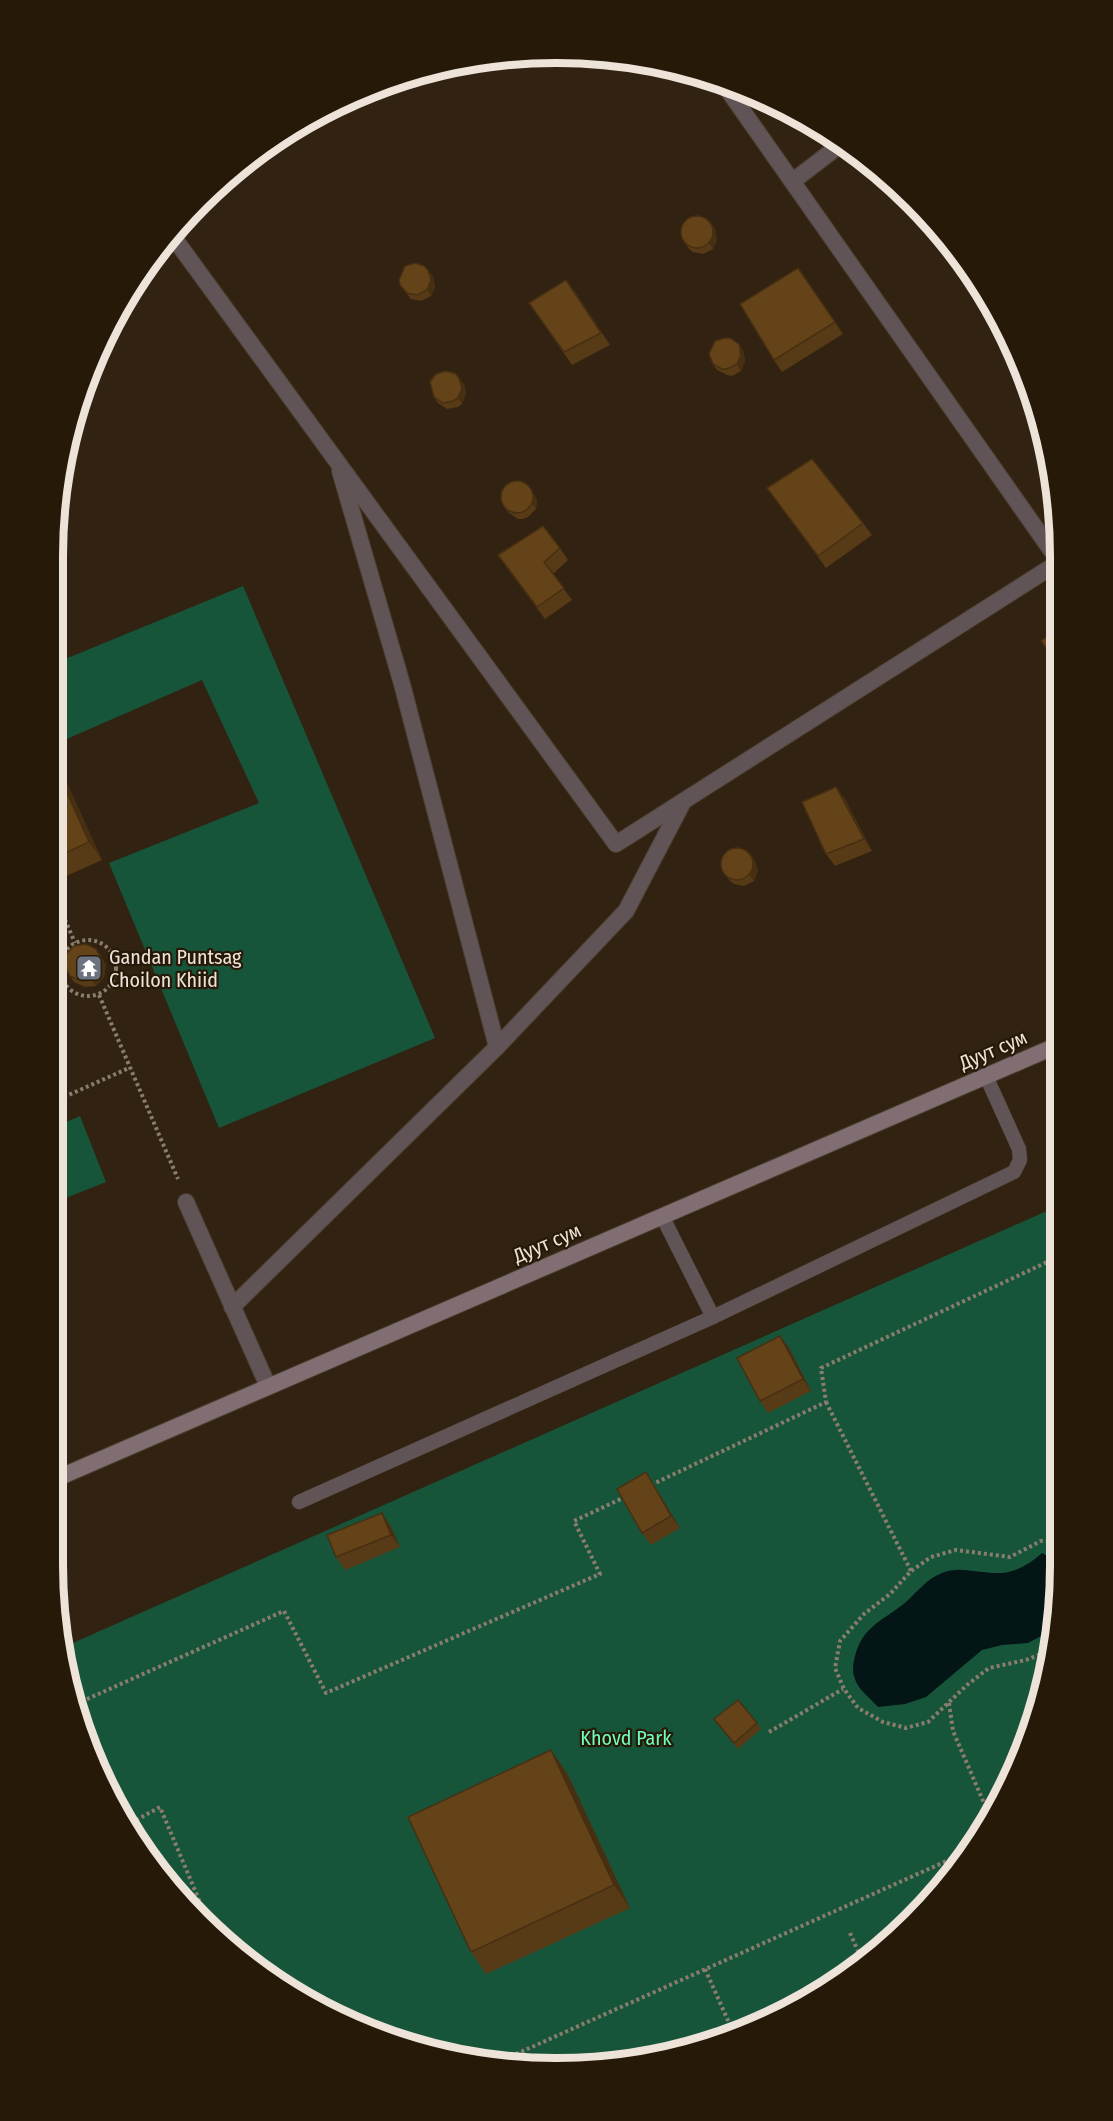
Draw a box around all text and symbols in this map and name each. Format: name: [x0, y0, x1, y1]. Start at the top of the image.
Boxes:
place label: Gandan Puntsag Choilon Khiid: [109, 945, 242, 992]
temple icon: Gandan Puntsag Choilon Khiid: [74, 953, 104, 983]
street label: Дуут сум: [955, 1025, 1030, 1075]
street label: Дуут сум: [509, 1218, 584, 1268]
park label: Khovd Park: [580, 1726, 672, 1750]

